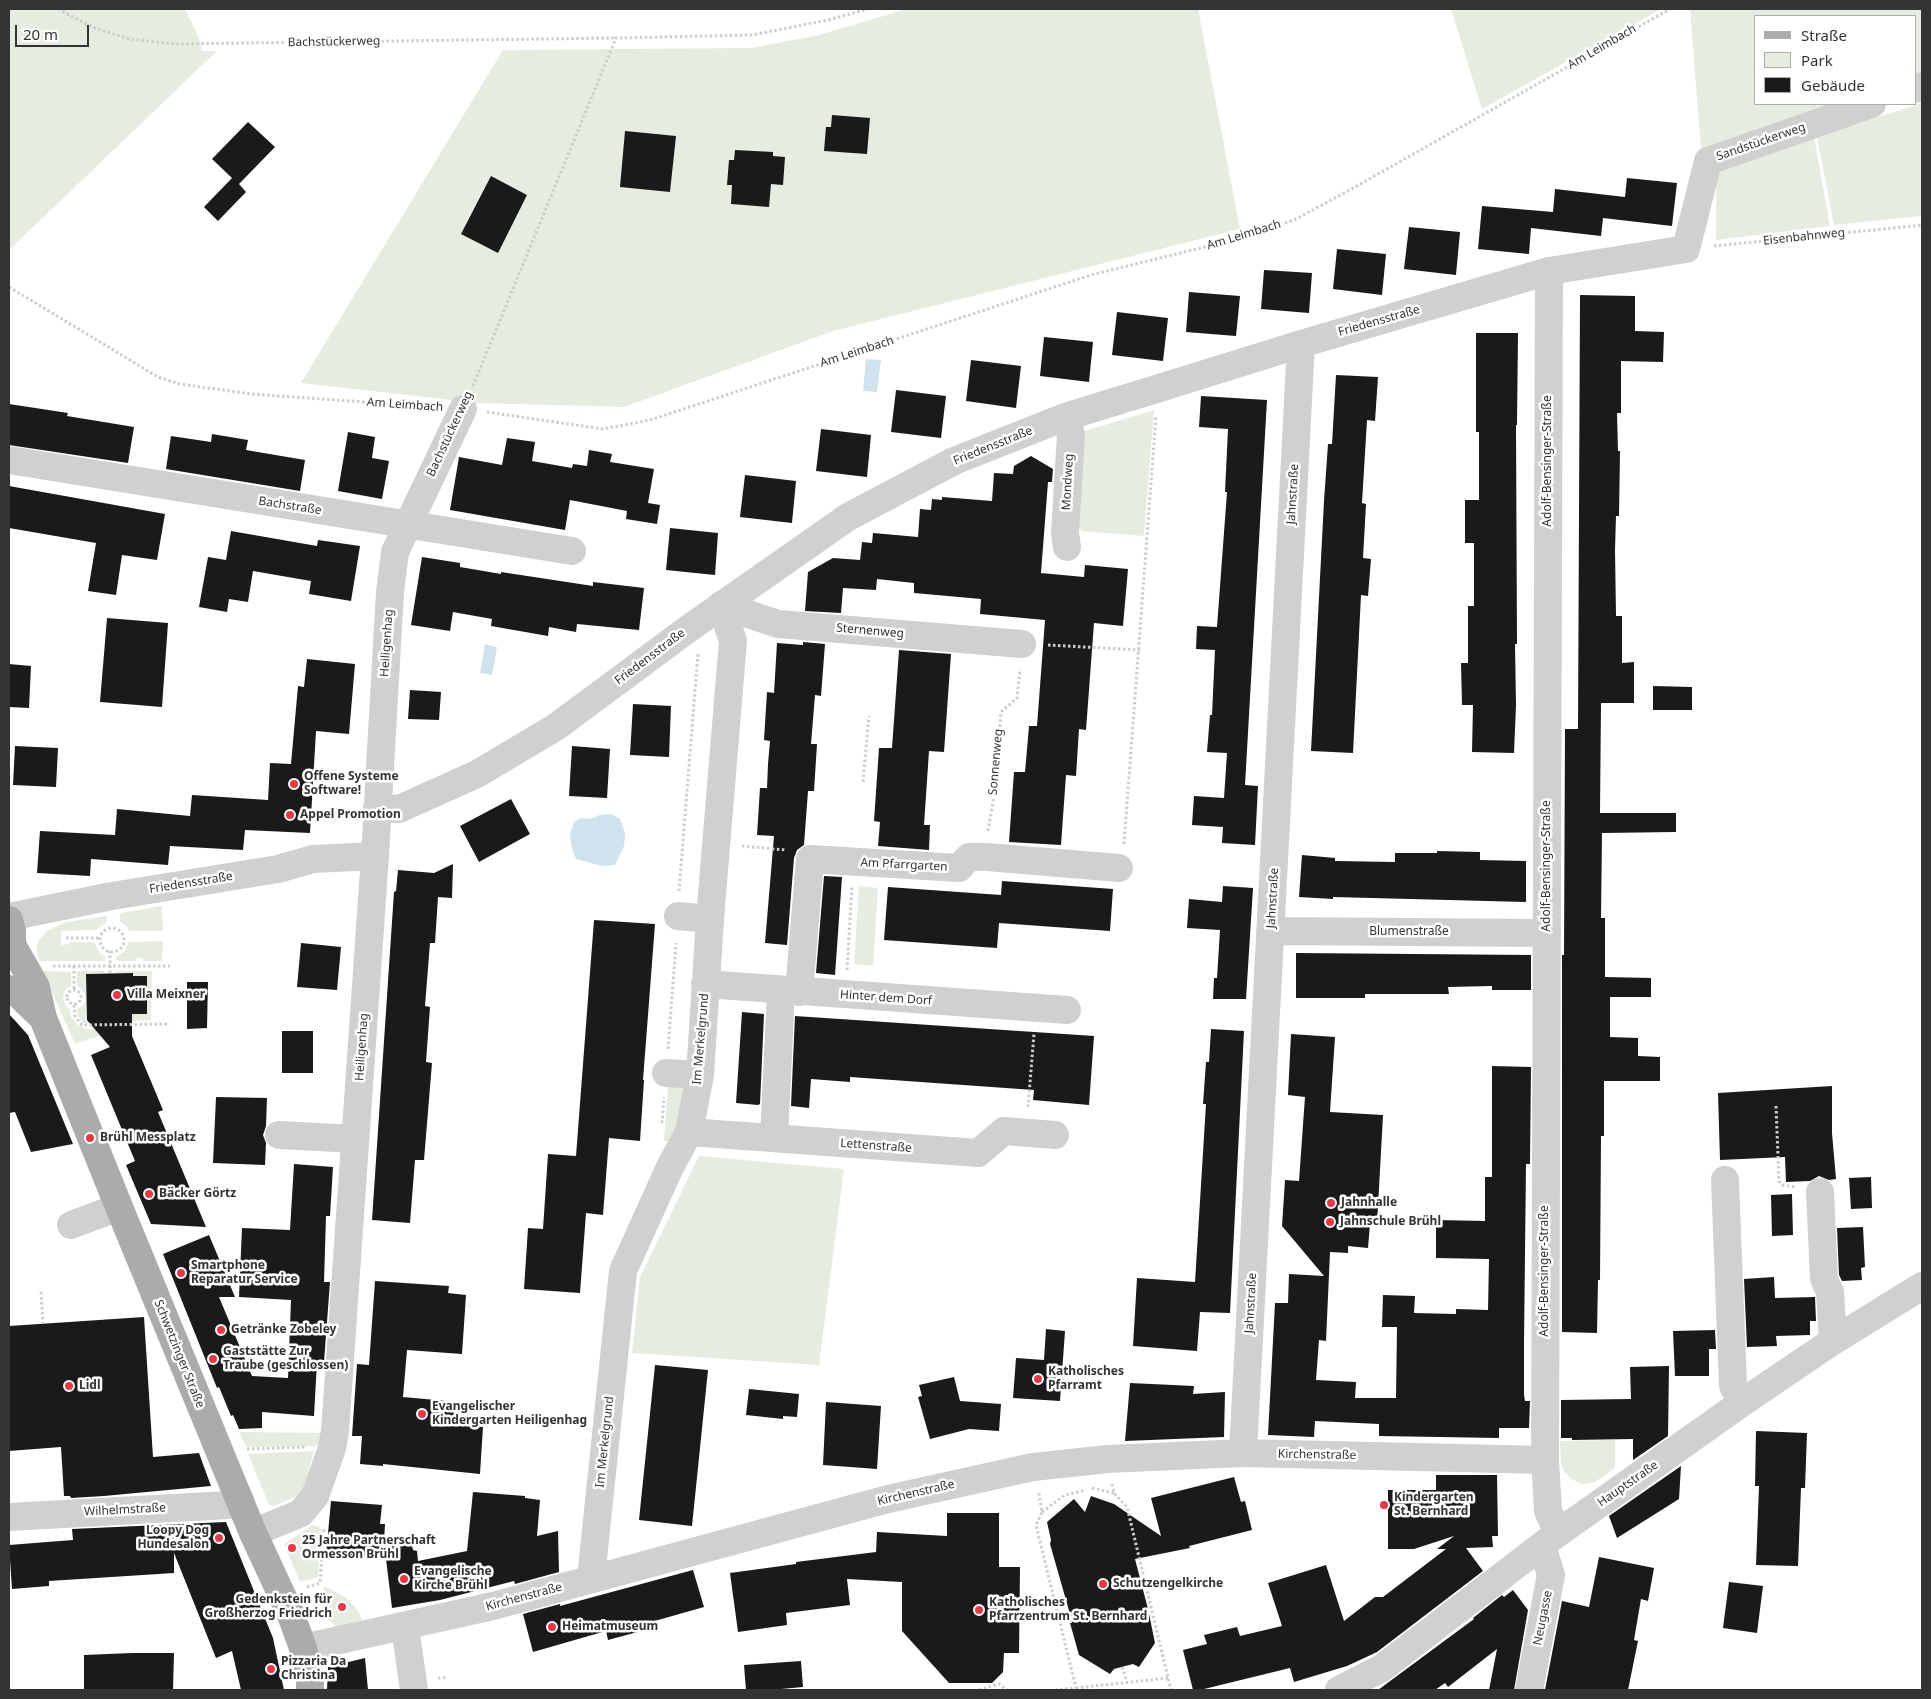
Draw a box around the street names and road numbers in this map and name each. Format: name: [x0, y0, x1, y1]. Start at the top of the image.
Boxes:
street label: Am Leimbach: [1565, 22, 1639, 72]
street label: Bachstückerweg: [288, 34, 380, 50]
street label: Sandstückerweg: [1715, 120, 1807, 164]
street label: Am Leimbach: [1205, 217, 1283, 253]
street label: Eisenbahnweg: [1762, 226, 1846, 248]
street label: Friedensstraße: [1337, 302, 1421, 340]
street label: Am Leimbach: [818, 333, 896, 371]
street label: Bachstückerweg: [424, 389, 476, 479]
street label: Am Leimbach: [366, 395, 444, 415]
street label: Adolf-Bensinger-Straße: [1541, 395, 1555, 527]
street label: Friedensstraße: [951, 424, 1035, 468]
street label: Mondweg: [1059, 453, 1077, 511]
street label: Jahnstraße: [1284, 463, 1302, 525]
street label: Bachstraße: [257, 494, 323, 518]
street label: Heiligenhag: [377, 609, 397, 677]
street label: Sternenweg: [836, 621, 904, 641]
street label: Friedensstraße: [612, 626, 688, 688]
street label: Sonnenweg: [986, 728, 1006, 796]
street label: Adolf-Bensinger-Straße: [1540, 800, 1554, 932]
street label: Am Pfarrgarten: [860, 856, 948, 874]
street label: Jahnstraße: [1264, 867, 1282, 929]
street label: Friedensstraße: [148, 869, 234, 897]
street label: Blumenstraße: [1369, 925, 1449, 939]
street label: Hinter dem Dorf: [840, 988, 932, 1008]
street label: Im Merkelgrund: [690, 993, 712, 1085]
street label: Heiligenhag: [352, 1013, 372, 1081]
street label: Lettenstraße: [840, 1136, 912, 1156]
street label: Adolf-Bensinger-Straße: [1538, 1205, 1552, 1337]
street label: Jahnstraße: [1242, 1272, 1260, 1334]
street label: Schwetzinger Straße: [151, 1298, 207, 1410]
street label: Im Merkelgrund: [593, 1396, 617, 1488]
street label: Kirchenstraße: [1278, 1447, 1356, 1463]
street label: Hauptstraße: [1595, 1458, 1661, 1510]
street label: Kirchenstraße: [876, 1477, 956, 1509]
street label: Wilhelmstraße: [84, 1501, 166, 1519]
street label: Kirchenstraße: [484, 1580, 564, 1614]
street label: Neugasse: [1531, 1589, 1555, 1647]

